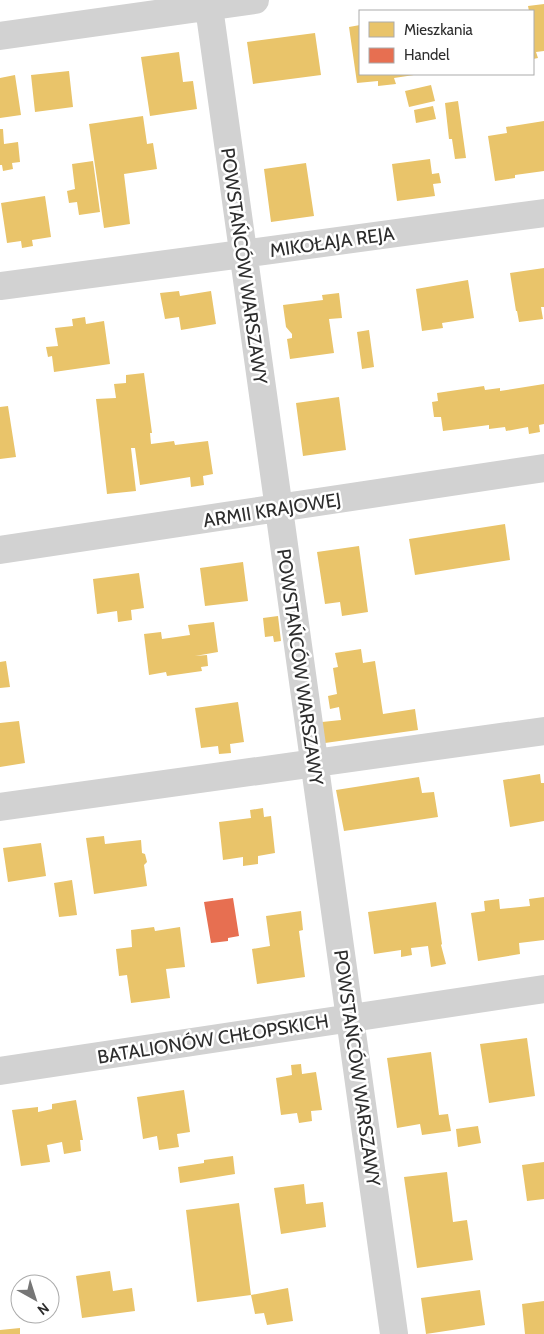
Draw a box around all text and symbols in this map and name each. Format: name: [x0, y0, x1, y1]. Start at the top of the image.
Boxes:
legend: [359, 10, 534, 75]
text: Mieszkania: [404, 21, 474, 39]
text: Handel: [404, 46, 450, 64]
street label: POWSTAŃCÓW WARSZAWY: [216, 146, 273, 386]
street label: MIKOŁAJA REJA: [268, 222, 396, 262]
street label: ARMII KRAJOWEJ: [202, 488, 342, 532]
street label: POWSTAŃCÓW WARSZAWY: [272, 547, 329, 787]
street label: POWSTAŃCÓW WARSZAWY: [329, 948, 386, 1188]
street label: BATALIONÓW CHŁOPSKICH: [96, 1008, 330, 1069]
north arrow: [10, 1274, 60, 1324]
text: N: [34, 1299, 53, 1319]

